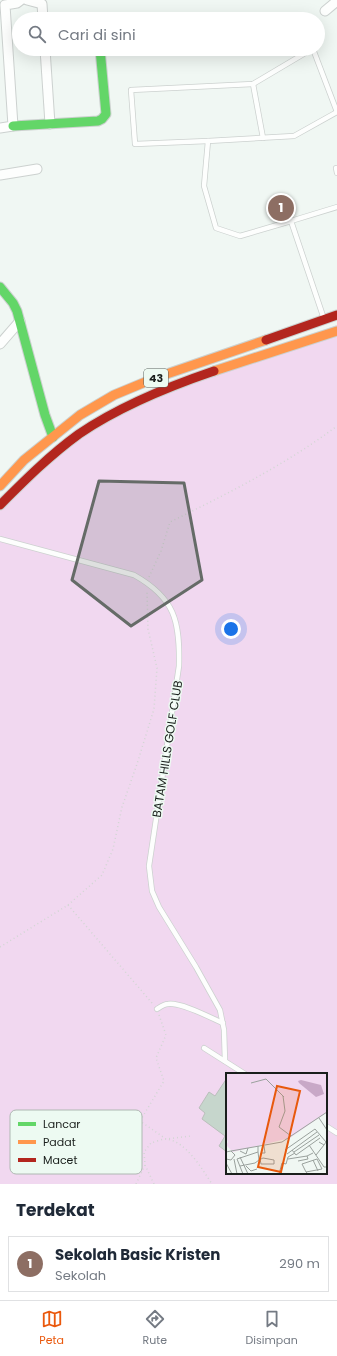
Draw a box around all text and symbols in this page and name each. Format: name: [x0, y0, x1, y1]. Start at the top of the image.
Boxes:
search box: [12, 12, 325, 56]
icon: search: [26, 23, 48, 45]
text: Cari di sini: [58, 24, 136, 45]
pin: 1: [268, 193, 294, 223]
road number: 43: [144, 369, 168, 387]
your location: [221, 619, 241, 639]
street label: BATAM HILLS GOLF CLUB: [148, 679, 186, 819]
inset map: [226, 1073, 327, 1174]
legend: [10, 1110, 142, 1174]
text: Lancar: [43, 1116, 80, 1132]
text: Padat: [43, 1134, 76, 1150]
text: Macet: [43, 1152, 77, 1168]
text: Terdekat: [16, 1198, 95, 1222]
text: Sekolah Basic Kristen: [55, 1244, 220, 1265]
text: 1: [28, 1254, 32, 1273]
text: 290 m: [279, 1254, 320, 1273]
text: Sekolah: [55, 1266, 106, 1285]
tab: Peta: [39, 1308, 64, 1349]
tab: Rute: [142, 1308, 167, 1349]
tab: Disimpan: [246, 1308, 298, 1349]

